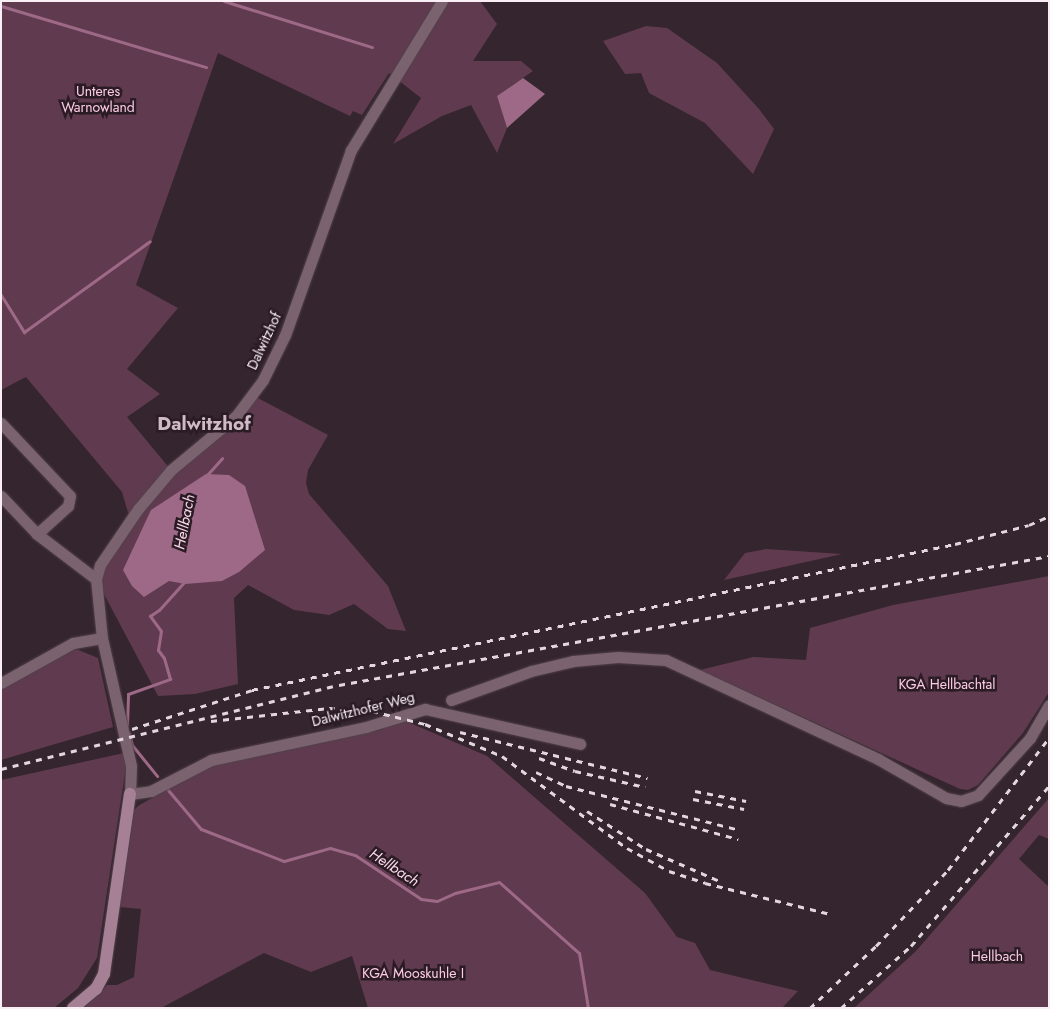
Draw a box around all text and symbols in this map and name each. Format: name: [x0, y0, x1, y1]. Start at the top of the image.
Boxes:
park label: Unteres Warnowland: [61, 83, 135, 115]
street label: Dalwitzhof: [243, 310, 285, 372]
district label: Dalwitzhof: [157, 413, 251, 435]
water label: Hellbach: [171, 493, 199, 551]
park label: KGA Hellbachtal: [899, 676, 995, 692]
street label: Dalwitzhofer Weg: [310, 688, 416, 730]
water label: Hellbach: [366, 845, 422, 891]
park label: Hellbach: [971, 948, 1023, 964]
park label: KGA Mooskuhle I: [362, 965, 464, 981]

